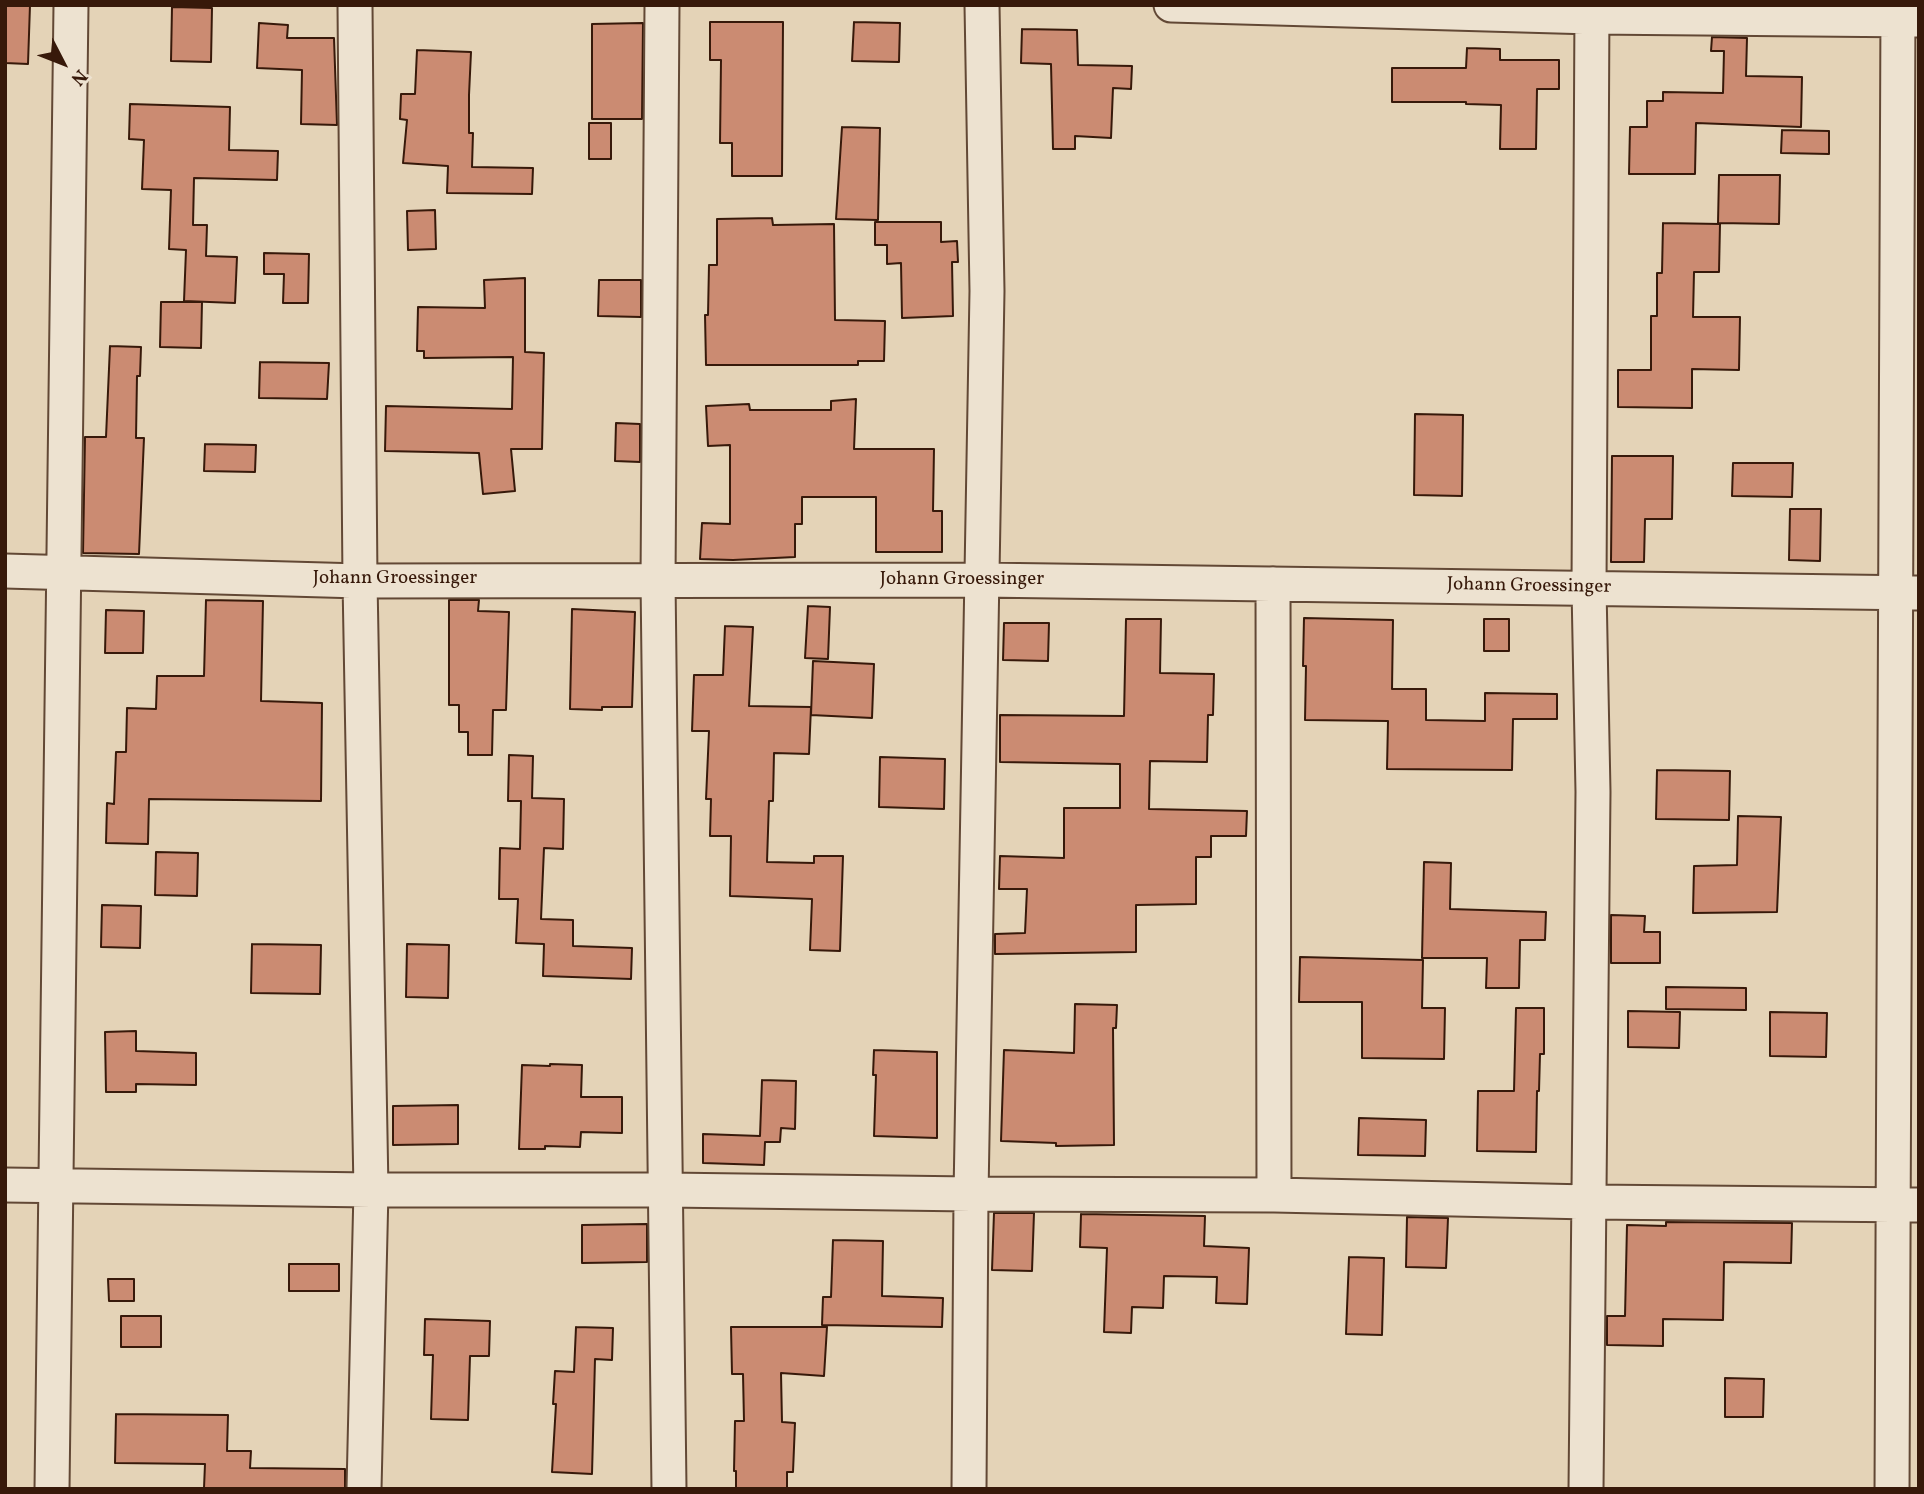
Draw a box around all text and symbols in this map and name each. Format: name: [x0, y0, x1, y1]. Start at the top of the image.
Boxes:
north arrow: [28, 28, 98, 98]
text: N: [64, 63, 93, 91]
street label: Johann Groessinger: [313, 569, 477, 591]
street label: Johann Groessinger: [880, 570, 1044, 592]
street label: Johann Groessinger: [1447, 574, 1611, 600]

